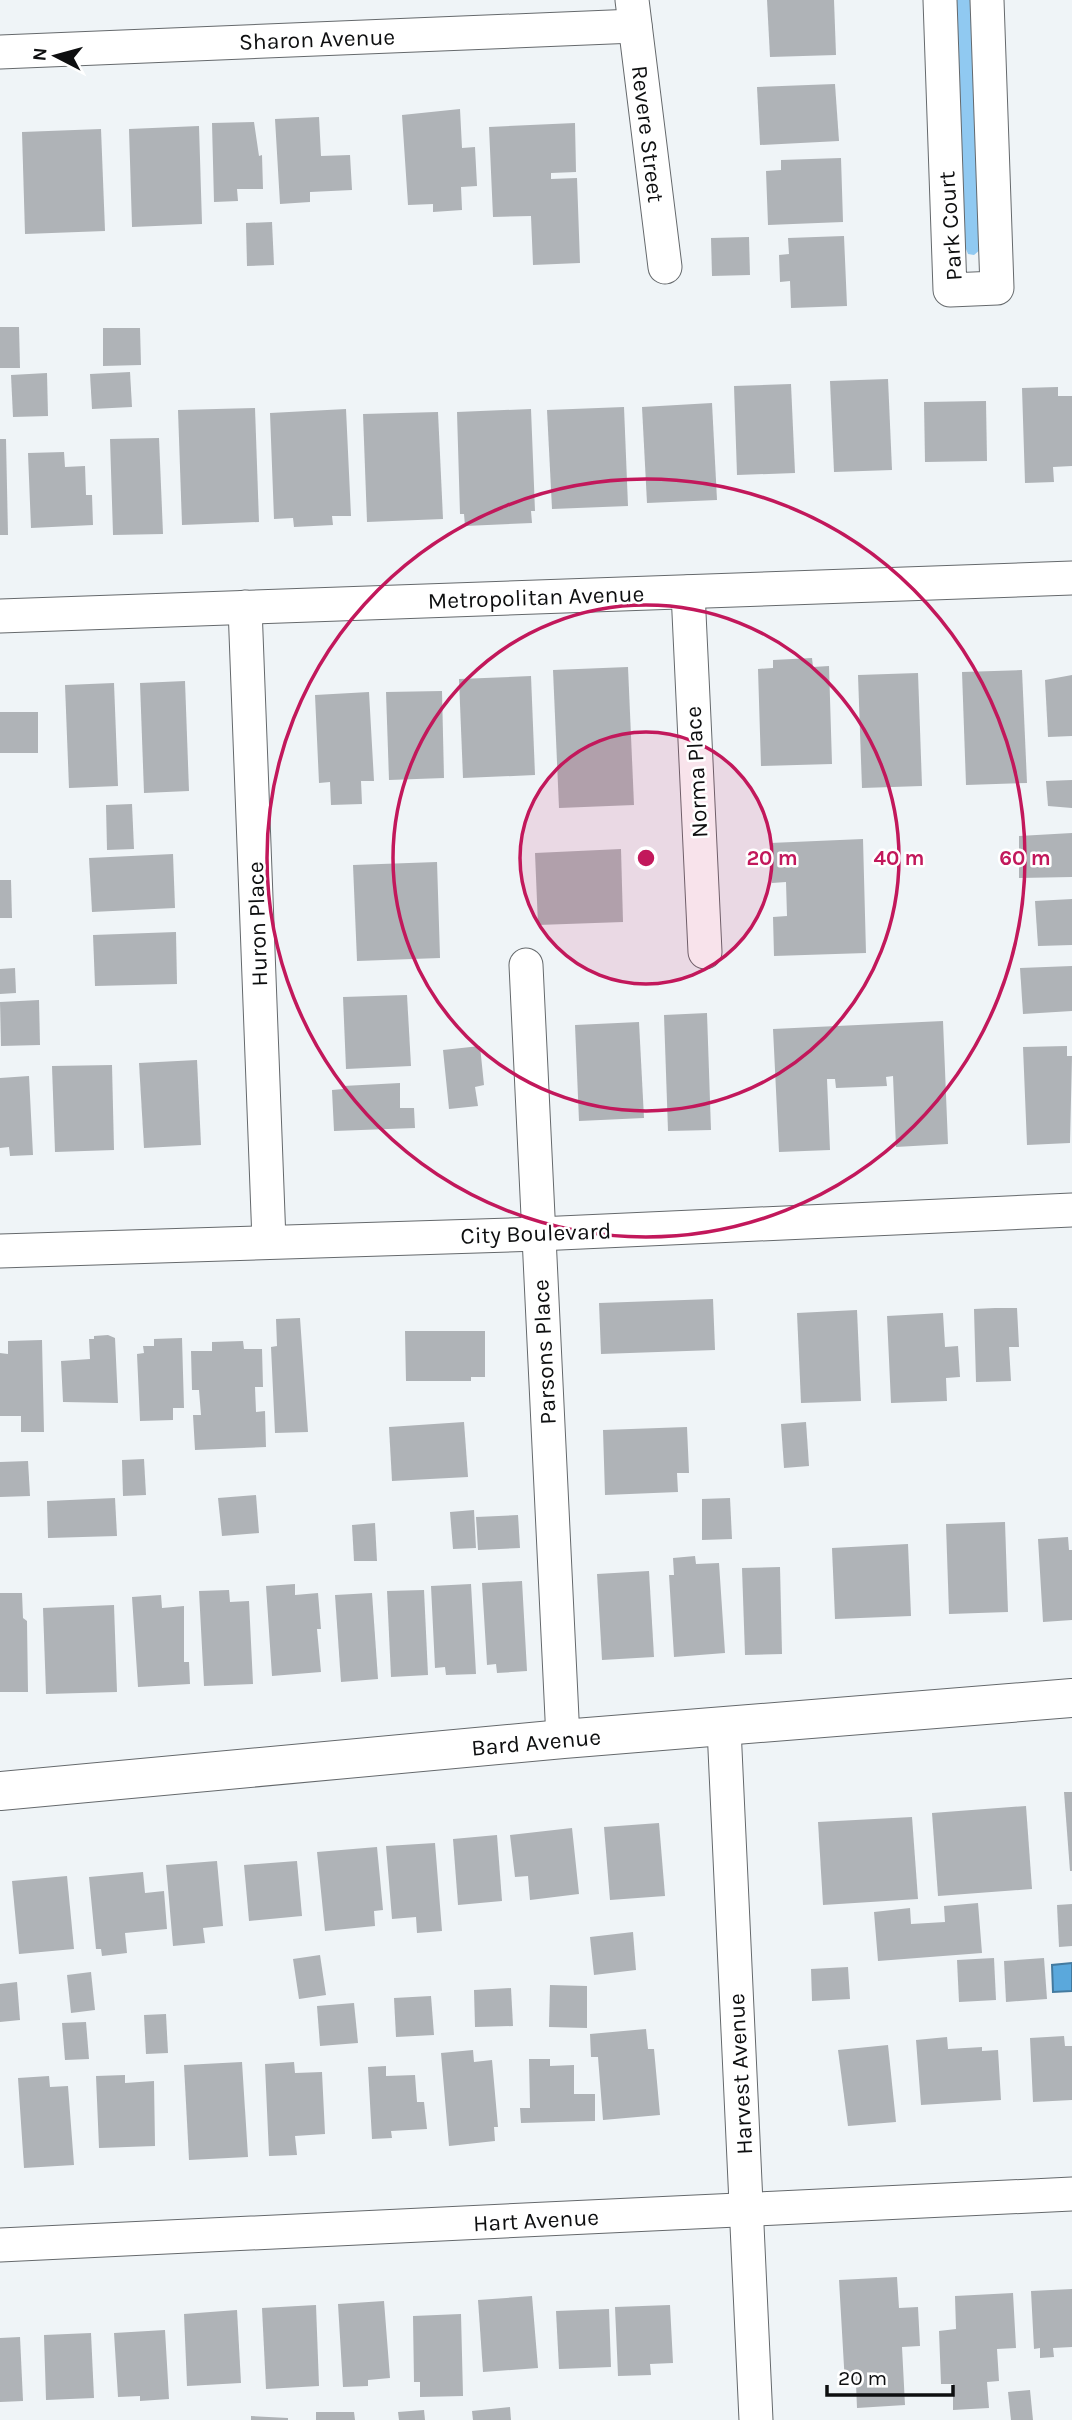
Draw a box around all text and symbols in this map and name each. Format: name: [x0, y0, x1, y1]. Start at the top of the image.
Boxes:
north arrow: [21, 21, 91, 91]
street label: Sharon Avenue: [238, 23, 396, 56]
text: N: [28, 46, 52, 62]
street label: Revere Street: [626, 64, 669, 205]
street label: Park Court: [933, 170, 968, 282]
street label: Metropolitan Avenue: [427, 580, 645, 615]
street label: Norma Place: [680, 705, 713, 838]
centre of rings: [634, 846, 658, 870]
text: 20 m: [746, 846, 798, 870]
text: 40 m: [873, 846, 925, 870]
text: 60 m: [999, 846, 1051, 870]
street label: Huron Place: [242, 861, 273, 987]
street label: City Boulevard: [460, 1217, 612, 1250]
street label: Parsons Place: [527, 1279, 562, 1425]
street label: Bard Avenue: [470, 1723, 602, 1762]
street label: Harvest Avenue: [723, 1993, 758, 2155]
street label: Hart Avenue: [472, 2204, 600, 2237]
scale bar: [827, 2354, 953, 2398]
text: 20 m: [838, 2366, 887, 2390]

